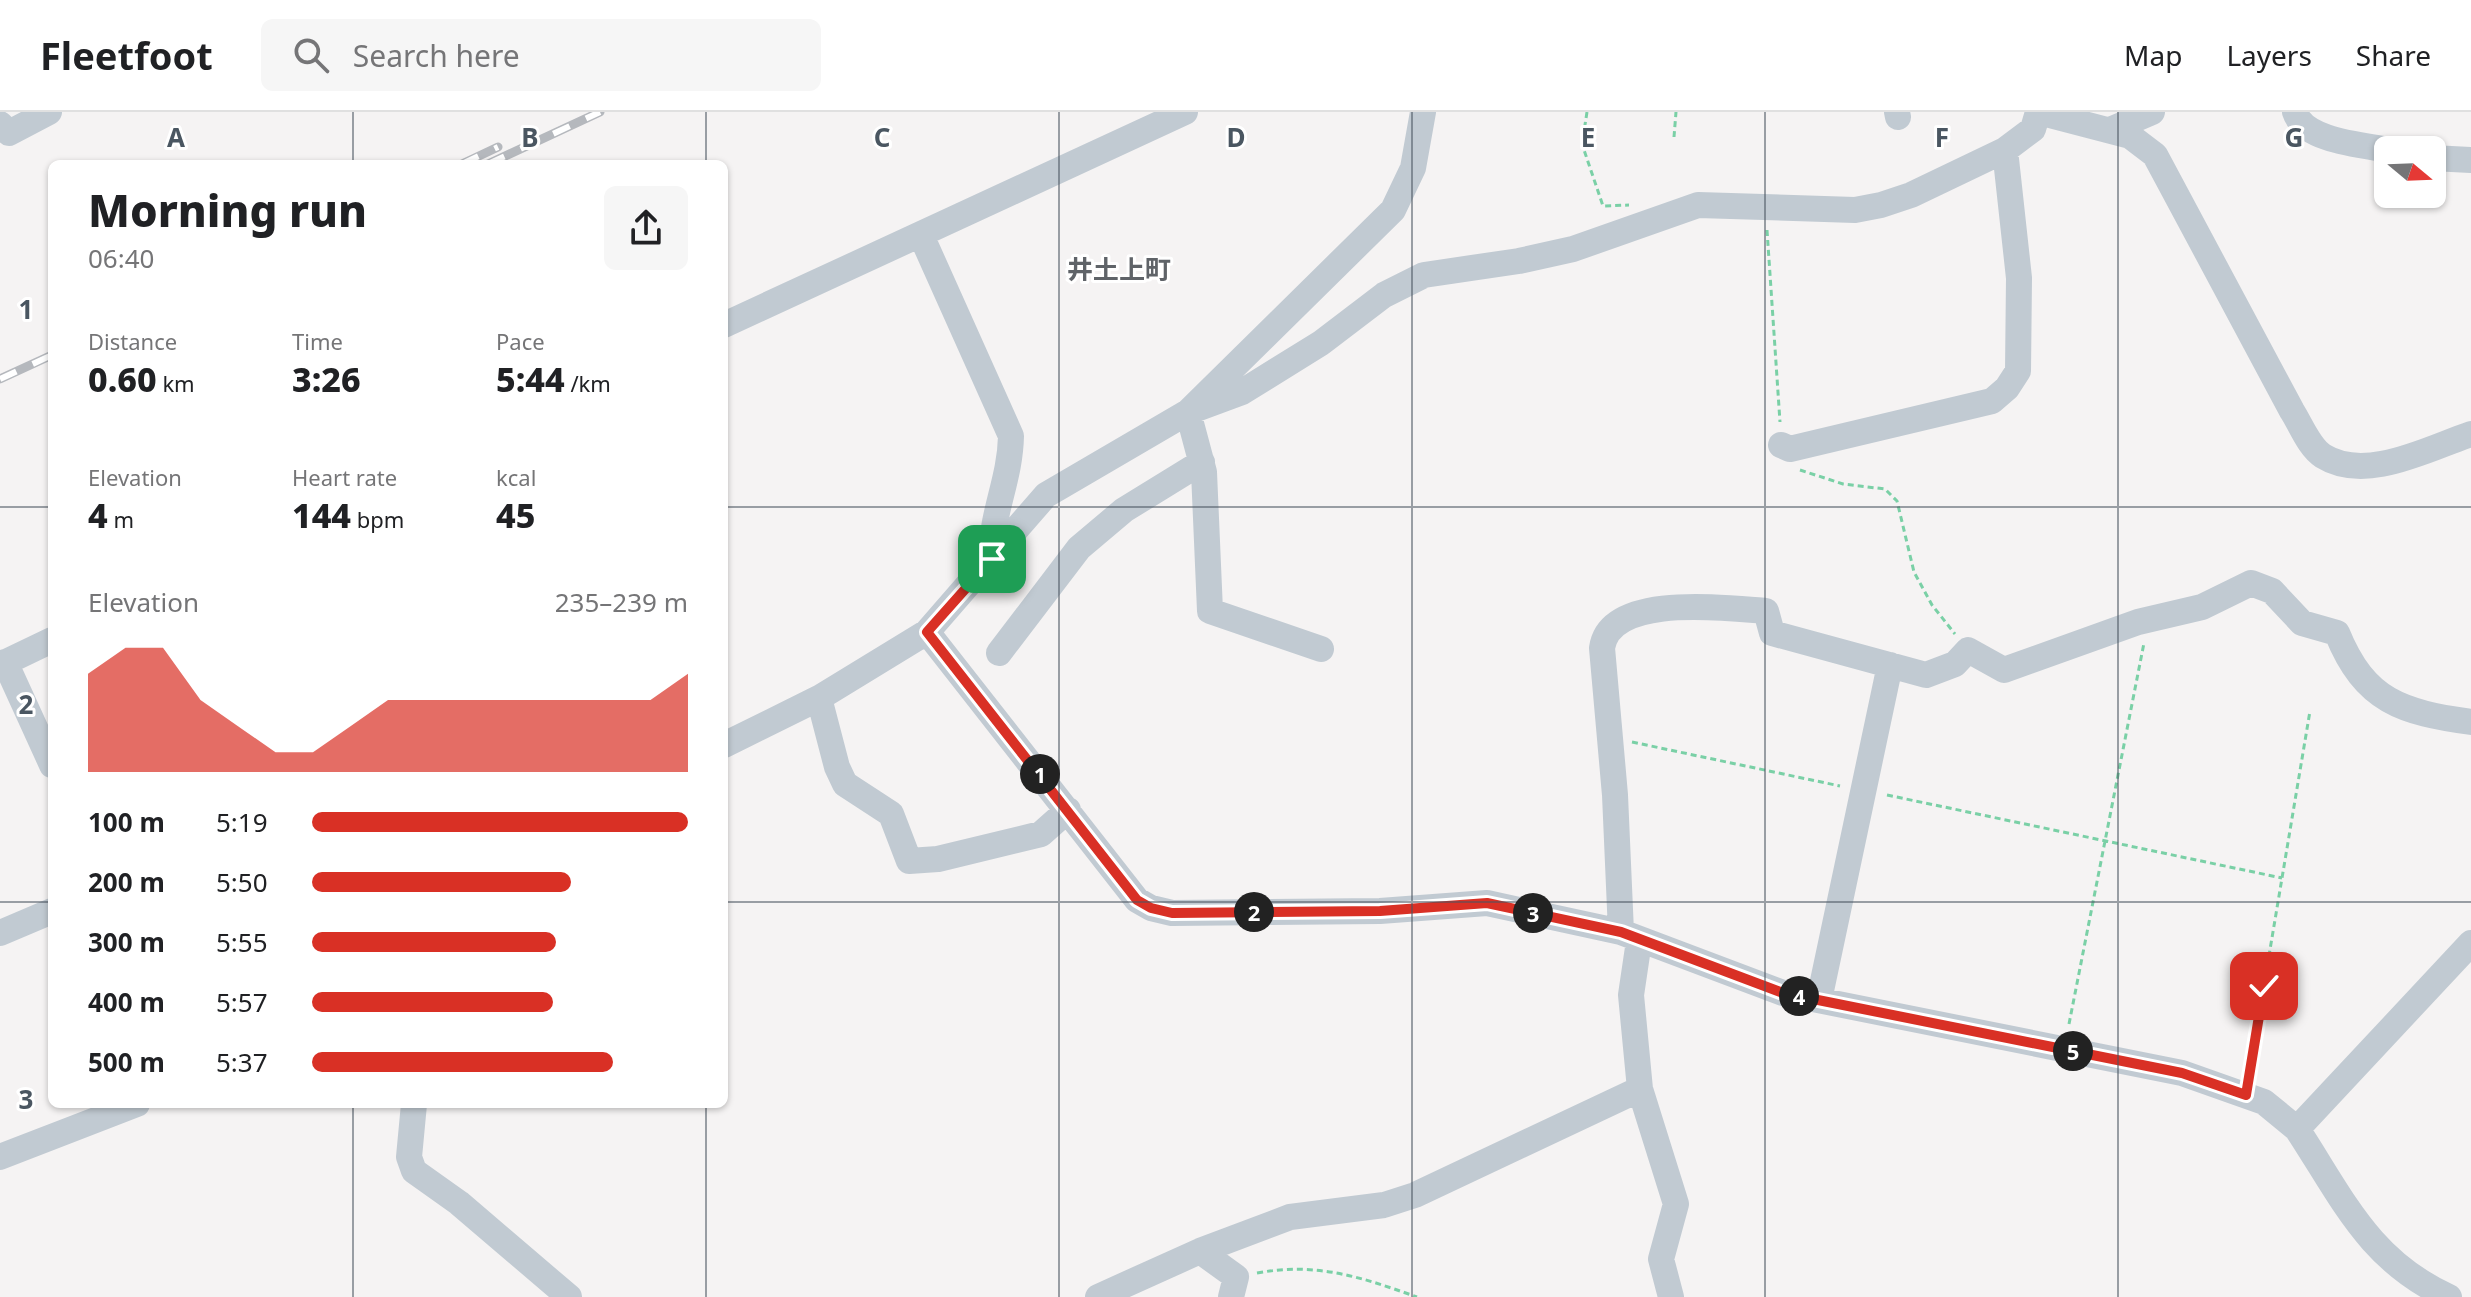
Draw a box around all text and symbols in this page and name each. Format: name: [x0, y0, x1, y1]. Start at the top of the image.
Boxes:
search box: [261, 19, 821, 91]
text: Fleetfoot: [40, 29, 213, 81]
icon: search: [289, 33, 333, 77]
text: Search here: [353, 35, 520, 76]
text: Map: [2124, 36, 2182, 74]
text: Layers: [2226, 36, 2312, 74]
text: Share: [2356, 36, 2431, 74]
text: A: [167, 119, 185, 155]
text: B: [521, 119, 539, 155]
text: C: [874, 119, 890, 155]
text: D: [1226, 119, 1246, 155]
text: E: [1581, 119, 1595, 155]
text: F: [1935, 119, 1949, 155]
text: G: [2285, 119, 2303, 155]
north arrow: [2374, 136, 2446, 208]
map controls: [2374, 136, 2446, 208]
text: Morning run: [88, 180, 367, 240]
button: share: [604, 186, 688, 270]
text: 06:40: [88, 240, 154, 276]
district label: 井土上町: [1067, 251, 1171, 287]
text: 1: [19, 291, 33, 327]
text: Distance: [88, 326, 177, 356]
text: Time: [292, 326, 343, 356]
text: Pace: [496, 326, 545, 356]
text: 0.60: [88, 356, 157, 402]
text: 3:26: [292, 356, 361, 402]
text: 5:44: [496, 356, 565, 402]
text: km: [157, 368, 195, 398]
text: /km: [565, 368, 611, 398]
text: Elevation: [88, 462, 182, 492]
text: Heart rate: [292, 462, 397, 492]
text: kcal: [496, 462, 536, 492]
text: 4: [88, 492, 108, 538]
text: 144: [292, 492, 351, 538]
text: 45: [496, 492, 535, 538]
text: m: [108, 504, 134, 534]
text: bpm: [351, 504, 404, 534]
pin: [958, 525, 1026, 593]
icon: arrive: [970, 537, 1014, 581]
text: Elevation: [88, 584, 199, 620]
text: 235–239 m: [555, 584, 688, 620]
text: 2: [19, 686, 34, 722]
pin: 1: [1020, 754, 1060, 794]
text: 1: [1034, 759, 1046, 789]
text: 100 m: [88, 804, 165, 840]
text: 5:19: [216, 804, 268, 840]
text: 200 m: [88, 864, 165, 900]
text: 5:50: [216, 864, 268, 900]
pin: 2: [1234, 892, 1274, 932]
pin: 3: [1513, 893, 1553, 933]
text: 2: [1248, 897, 1260, 927]
text: 3: [1527, 898, 1539, 928]
text: 300 m: [88, 924, 165, 960]
text: 5:55: [216, 924, 268, 960]
pin: [2230, 952, 2298, 1020]
icon: check: [2242, 964, 2286, 1008]
pin: 4: [1779, 976, 1819, 1016]
text: 4: [1793, 981, 1805, 1011]
text: 400 m: [88, 984, 165, 1020]
text: 5:57: [216, 984, 268, 1020]
pin: 5: [2053, 1031, 2093, 1071]
text: 5: [2067, 1036, 2079, 1066]
text: 500 m: [88, 1044, 165, 1080]
text: 5:37: [216, 1044, 268, 1080]
text: 3: [19, 1081, 33, 1117]

